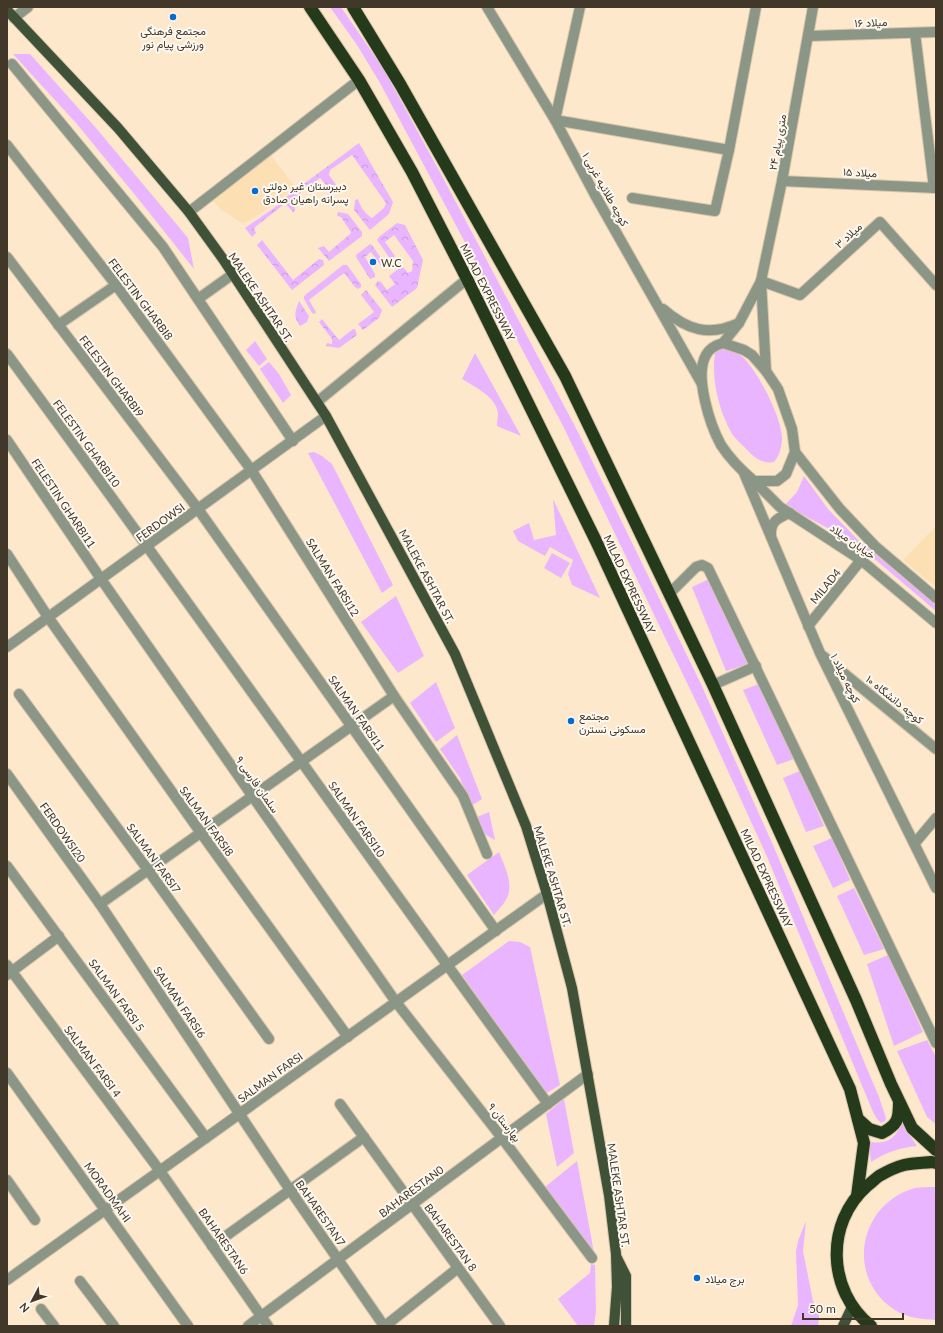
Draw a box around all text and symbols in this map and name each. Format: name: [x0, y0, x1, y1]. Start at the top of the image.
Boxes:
marker: مجتمع فرهنگی ورزشی پیام نور: [168, 12, 178, 22]
street label: میلاد ۱۶: [854, 15, 888, 30]
place label: مجتمع فرهنگی ورزشی پیام نور: [140, 24, 206, 52]
street label: ۲۴ متری پیام: [766, 113, 790, 171]
street label: کوچه طلائیه غربی ۱: [579, 150, 632, 229]
street label: میلاد ۱۵: [843, 165, 878, 180]
place label: دبیرستان غیر دولتی پسرانه راهیان صادق: [263, 179, 349, 207]
marker: دبیرستان غیر دولتی پسرانه راهیان صادق: [250, 186, 260, 196]
street label: میلاد ۳: [832, 219, 865, 251]
street label: MILAD EXPRESSWAY: [458, 241, 518, 343]
street label: MALEKE ASHTAR ST.: [226, 250, 296, 344]
street label: FELESTIN GHARBI8: [106, 256, 176, 342]
place label: W.C: [381, 256, 402, 269]
marker: W.C: [368, 257, 378, 267]
street label: FELESTIN GHARBI9: [77, 333, 147, 419]
street label: FELESTIN GHARBI10: [51, 397, 123, 490]
street label: FELESTIN GHARBI11: [29, 456, 99, 550]
street label: FERDOWSI: [133, 500, 187, 544]
street label: خیابان میلاد: [827, 521, 878, 562]
street label: MALEKE ASHTAR ST.: [397, 527, 457, 625]
street label: MILAD EXPRESSWAY: [601, 533, 659, 635]
street label: SALMAN FARSI12: [304, 536, 362, 618]
street label: MILAD4: [807, 565, 843, 606]
street label: کوچه میلاد ۱: [827, 651, 864, 706]
street label: کوچه دانشگاه ۱۰: [862, 672, 926, 728]
street label: SALMAN FARSI11: [326, 673, 388, 753]
place label: مجتمع مسکونی نسترن: [579, 709, 646, 736]
marker: مجتمع مسکونی نسترن: [566, 716, 576, 726]
street label: سلمان فارسی ۹: [233, 753, 283, 816]
street label: SALMAN FARSI10: [326, 779, 388, 860]
street label: SALMAN FARSI8: [177, 784, 237, 858]
street label: FERDOWSI20: [38, 800, 89, 865]
street label: SALMAN FARSI7: [124, 821, 184, 895]
street label: MALEKE ASHTAR ST.: [531, 824, 575, 928]
street label: MILAD EXPRESSWAY: [738, 827, 796, 929]
street label: SALMAN FARSI 5: [86, 956, 148, 1034]
street label: SALMAN FARSI6: [151, 964, 209, 1040]
street label: SALMAN FARSI 4: [62, 1023, 124, 1100]
street label: SALMAN FARSI: [235, 1049, 305, 1105]
street label: بهارستان ۹: [485, 1100, 524, 1145]
street label: MALEKE ASHTAR ST.: [605, 1142, 633, 1248]
street label: MORADMAHI: [82, 1160, 134, 1224]
street label: BAHARESTAN0: [376, 1162, 446, 1220]
street label: BAHARESTAN7: [293, 1178, 349, 1248]
street label: BAHARESTAN 8: [422, 1201, 480, 1273]
street label: BAHARESTAN6: [196, 1206, 252, 1276]
place label: برج میلاد: [705, 1272, 744, 1287]
marker: برج میلاد: [692, 1273, 702, 1283]
north arrow: [12, 1281, 52, 1321]
scale bar: [803, 1295, 903, 1321]
text: N: [16, 1300, 32, 1315]
text: 50 m: [809, 1301, 836, 1316]

